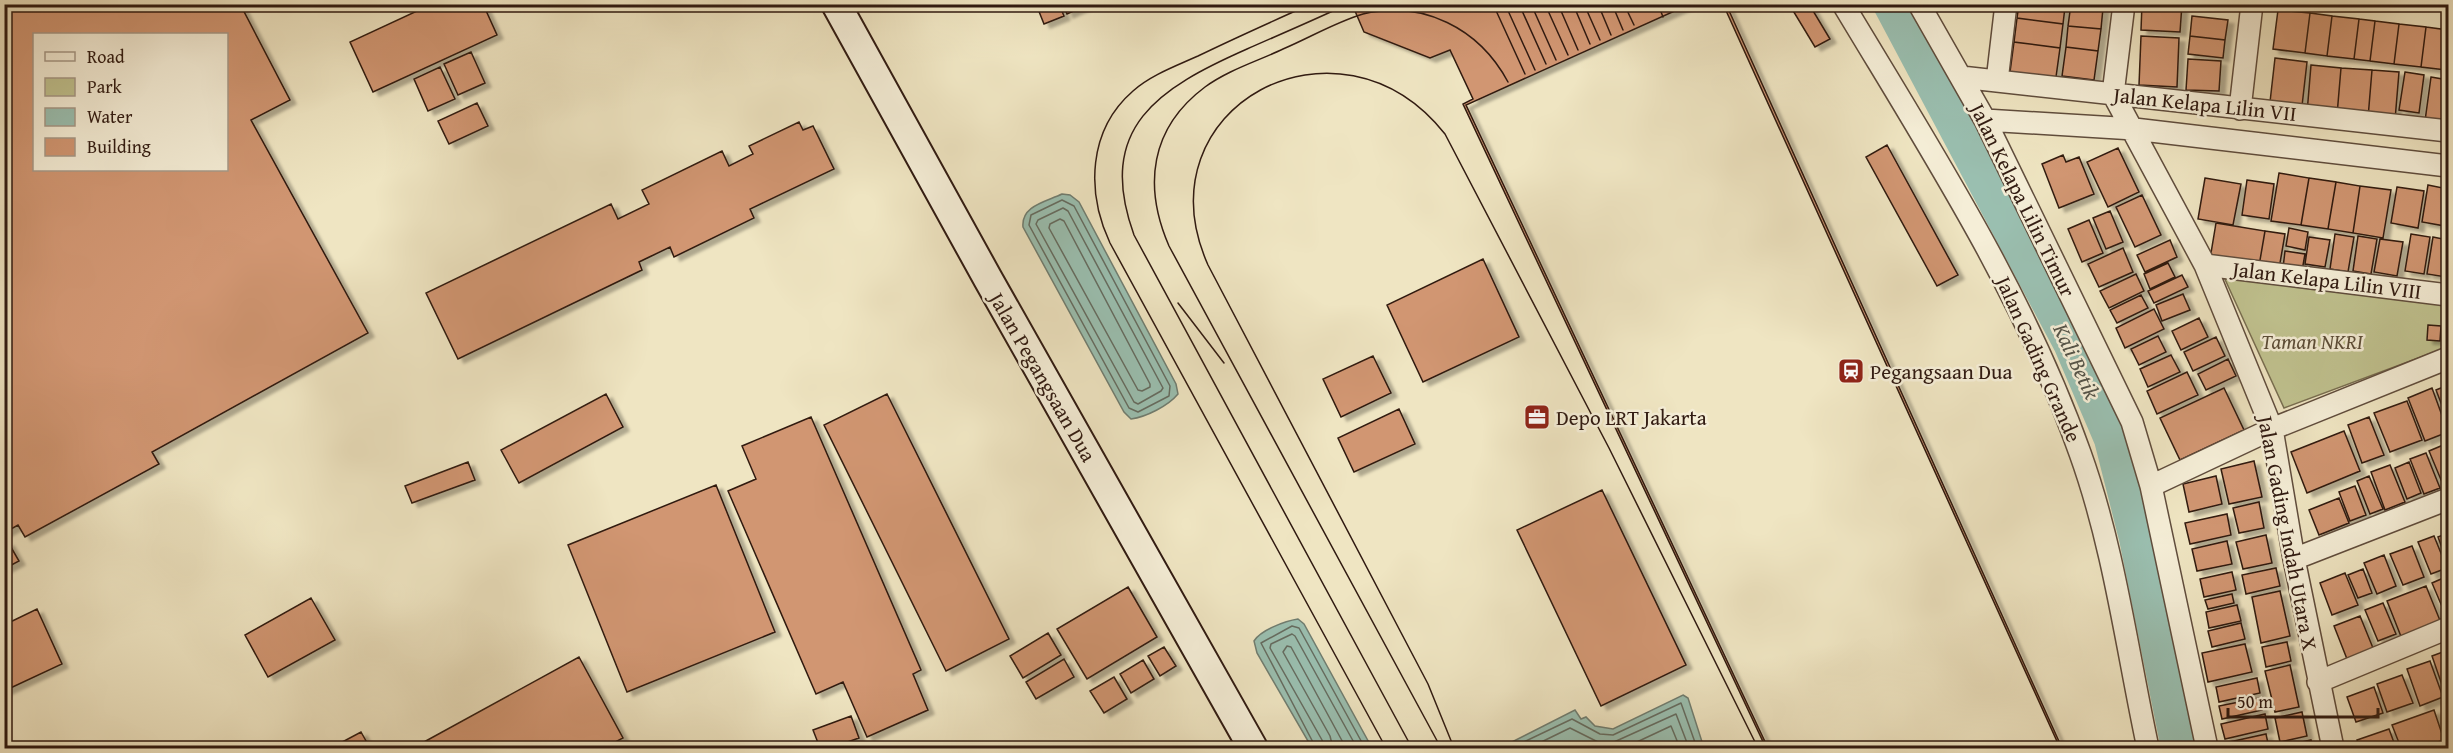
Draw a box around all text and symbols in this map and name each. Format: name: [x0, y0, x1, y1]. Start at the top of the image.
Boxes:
legend: [33, 33, 228, 171]
text: Road: [87, 43, 125, 70]
text: Park: [87, 73, 123, 100]
street label: Jalan Kelapa Lilin VII: [2109, 79, 2298, 129]
street label: Jalan Kelapa Lilin Timur: [1961, 95, 2084, 302]
text: Water: [87, 103, 133, 130]
text: Building: [87, 133, 151, 160]
street label: Jalan Kelapa Lilin VIII: [2228, 253, 2423, 307]
street label: Jalan Gading Grande: [1987, 268, 2090, 447]
street label: Jalan Pegangsaan Dua: [980, 284, 1104, 468]
water label: Kali Betik: [2045, 317, 2109, 405]
park label: Taman NKRI: [2261, 326, 2364, 357]
station icon: Pegangsaan Dua: [1836, 356, 1866, 386]
place label: Pegangsaan Dua: [1870, 356, 2012, 387]
office icon: Depo LRT Jakarta: [1522, 402, 1552, 432]
place label: Depo LRT Jakarta: [1556, 402, 1707, 433]
street label: Jalan Gading Indah Utara X: [2250, 410, 2326, 653]
scale bar: [2228, 681, 2378, 719]
text: 50 m: [2237, 688, 2273, 715]

